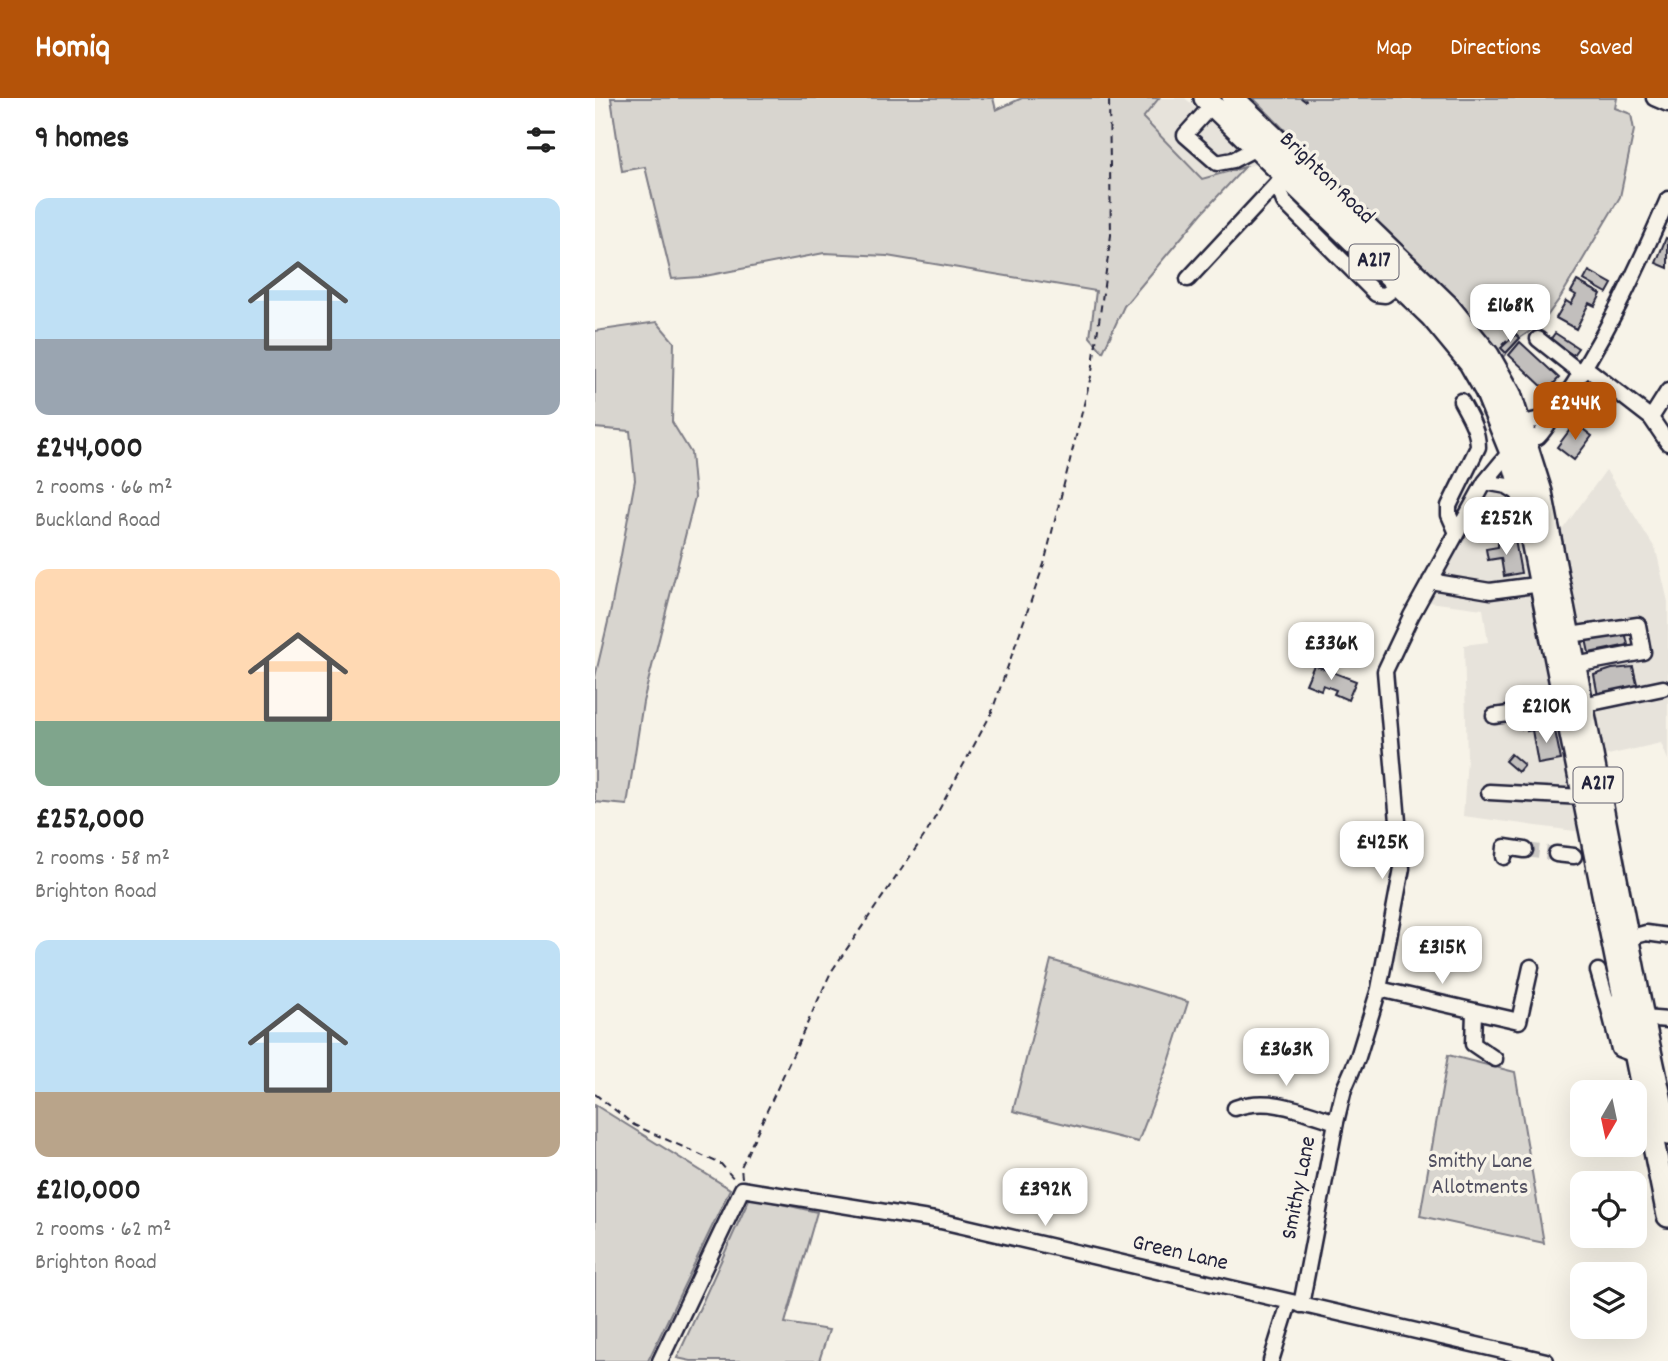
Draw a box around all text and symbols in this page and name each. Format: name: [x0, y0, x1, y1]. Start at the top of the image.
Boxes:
text: Homiq: [35, 26, 110, 73]
text: Map: [1376, 32, 1412, 66]
text: Directions: [1450, 32, 1541, 66]
text: Saved: [1579, 32, 1633, 66]
text: 9 homes: [35, 119, 129, 162]
icon: filters: [522, 121, 560, 159]
street label: Brighton Road: [1271, 125, 1381, 233]
icon: home: [235, 243, 361, 369]
road number: A217: [1349, 244, 1399, 280]
pin: £168K: [1461, 285, 1559, 344]
text: £168K: [1486, 290, 1534, 323]
pin: £244K: [1526, 382, 1624, 442]
text: £244K: [1549, 388, 1601, 421]
text: £244,000: [35, 429, 143, 472]
text: 2 rooms · 66 m²: [35, 472, 173, 505]
pin: £252K: [1457, 498, 1555, 557]
text: £252K: [1480, 503, 1532, 536]
text: Buckland Road: [35, 505, 160, 538]
icon: home: [235, 614, 361, 740]
pin: £336K: [1282, 622, 1380, 682]
text: £336K: [1304, 628, 1358, 661]
pin: £210K: [1497, 686, 1595, 745]
text: £210K: [1521, 691, 1571, 724]
road number: A217: [1573, 768, 1623, 802]
text: £252,000: [35, 800, 145, 843]
pin: £425K: [1333, 822, 1431, 881]
text: £425K: [1356, 827, 1408, 860]
text: 2 rooms · 58 m²: [35, 843, 170, 876]
text: Brighton Road: [35, 876, 157, 909]
pin: £315K: [1393, 926, 1491, 986]
text: £315K: [1418, 932, 1466, 965]
icon: home: [235, 985, 361, 1111]
pin: £363K: [1237, 1028, 1335, 1088]
text: £363K: [1259, 1034, 1313, 1067]
north arrow: [1570, 1080, 1647, 1157]
map controls: [1570, 1080, 1647, 1339]
street label: Smithy Lane: [1274, 1133, 1326, 1243]
park label: Smithy Lane Allotments: [1428, 1146, 1532, 1205]
pin: £392K: [996, 1168, 1094, 1228]
text: £210,000: [35, 1171, 141, 1214]
button: locate: [1570, 1171, 1647, 1248]
text: £392K: [1019, 1174, 1071, 1207]
text: 2 rooms · 62 m²: [35, 1214, 171, 1247]
street label: Green Lane: [1129, 1227, 1231, 1281]
text: Brighton Road: [35, 1247, 157, 1280]
button: layers: [1570, 1262, 1647, 1339]

